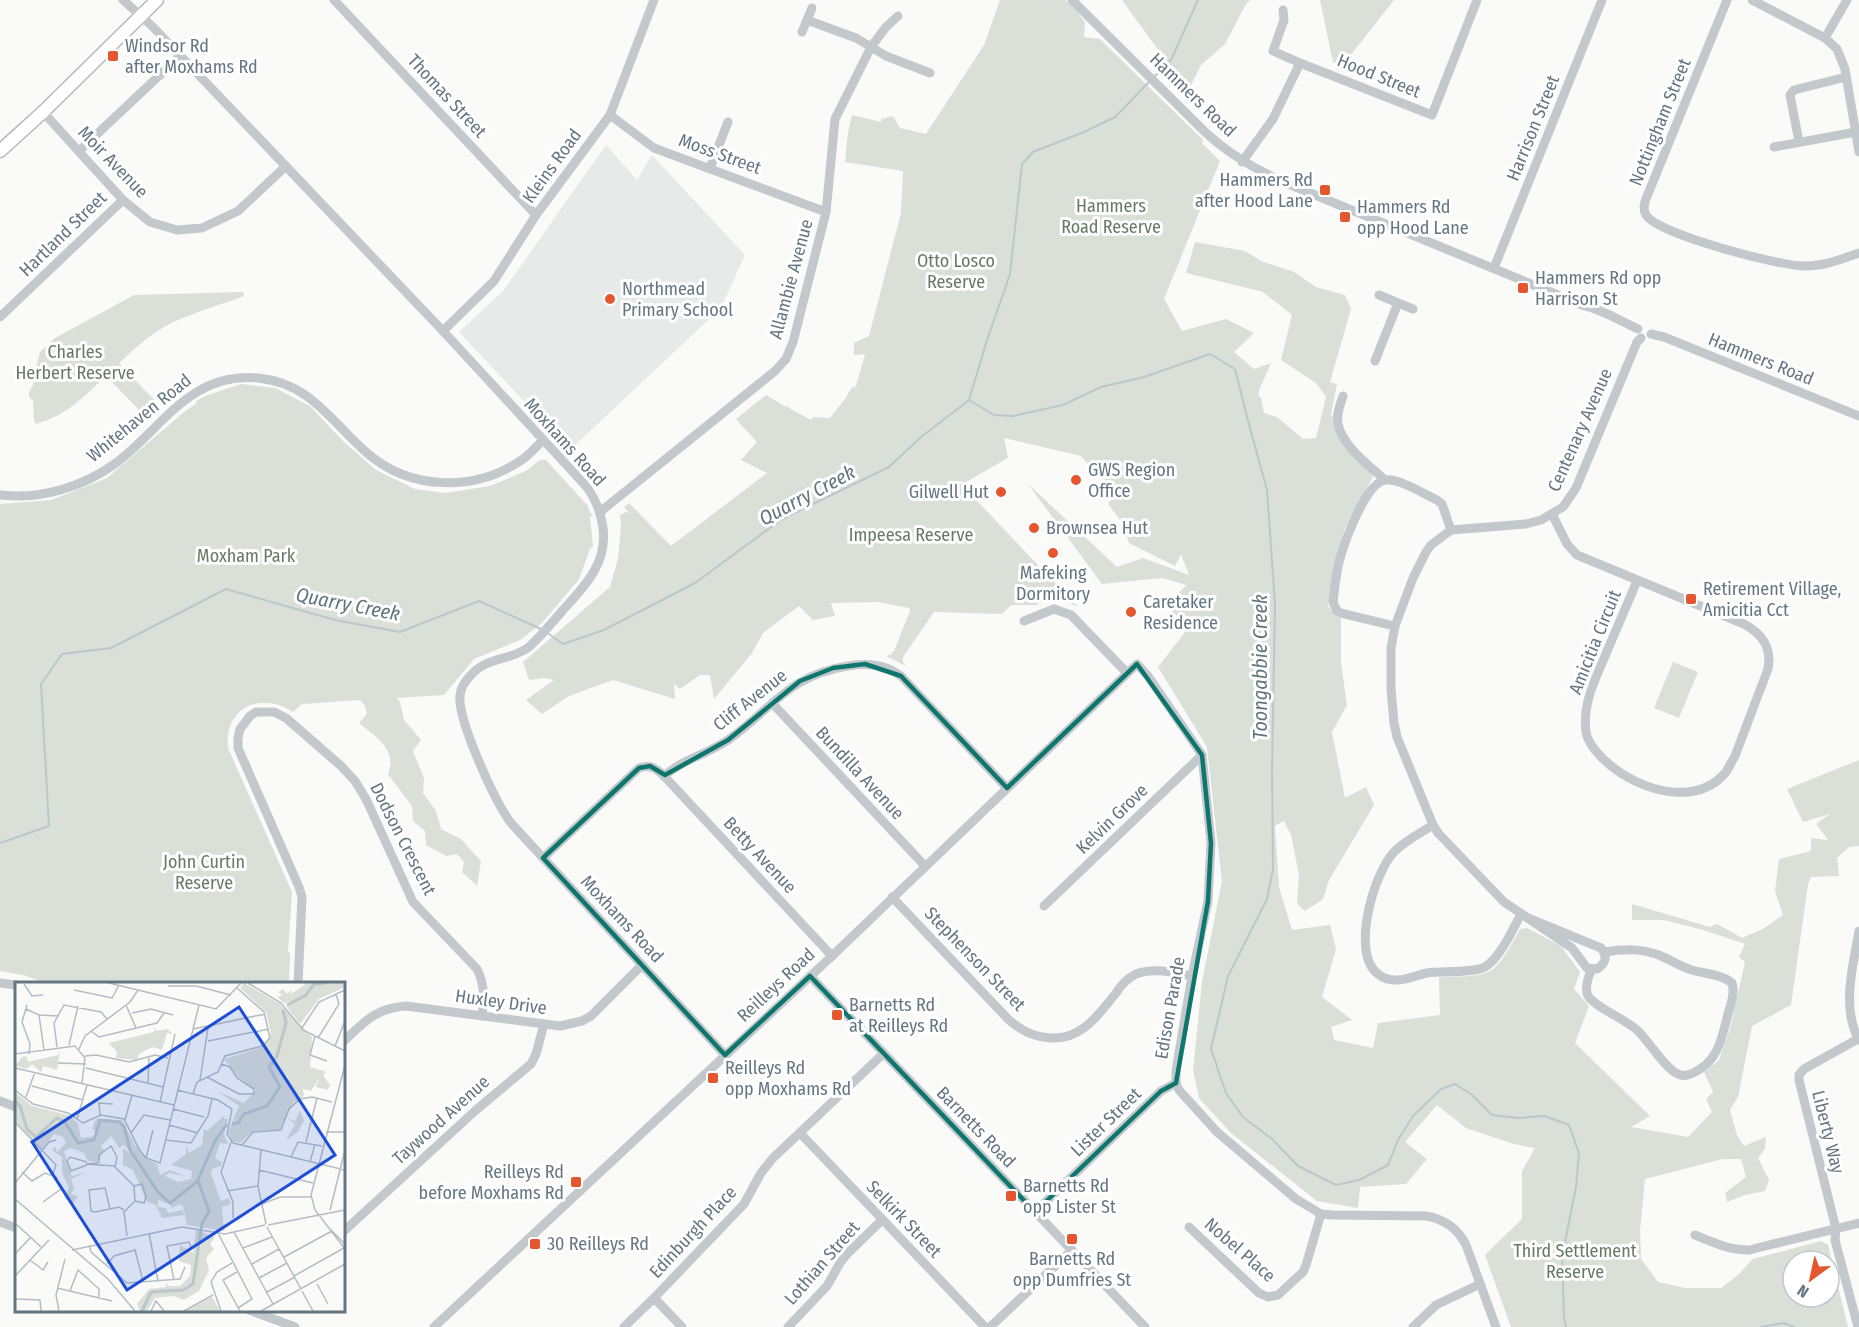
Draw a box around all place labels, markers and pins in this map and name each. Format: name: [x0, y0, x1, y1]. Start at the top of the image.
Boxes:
place label: Windsor Rd after Moxhams Rd: [125, 35, 258, 78]
marker: Windsor Rd after Moxhams Rd: [106, 49, 120, 63]
place label: Hammers Rd after Hood Lane: [1195, 169, 1313, 212]
marker: Hammers Rd after Hood Lane: [1318, 183, 1332, 197]
place label: Hammers Rd opp Hood Lane: [1357, 196, 1469, 239]
marker: Hammers Rd opp Hood Lane: [1338, 210, 1352, 224]
place label: Hammers Rd opp Harrison St: [1535, 267, 1661, 310]
place label: Northmead Primary School: [622, 278, 733, 321]
marker: Hammers Rd opp Harrison St: [1516, 281, 1530, 295]
marker: Northmead Primary School: [603, 292, 617, 306]
place label: GWS Region Office: [1088, 459, 1175, 502]
marker: GWS Region Office: [1069, 473, 1083, 487]
place label: Gilwell Hut: [909, 481, 989, 503]
marker: Gilwell Hut: [994, 485, 1008, 499]
place label: Brownsea Hut: [1046, 517, 1148, 539]
marker: Brownsea Hut: [1027, 521, 1041, 535]
marker: Mafeking Dormitory: [1046, 546, 1060, 560]
place label: Mafeking Dormitory: [1016, 562, 1090, 605]
place label: Retirement Village, Amicitia Cct: [1703, 578, 1841, 621]
place label: Caretaker Residence: [1143, 591, 1218, 634]
marker: Retirement Village, Amicitia Cct: [1684, 592, 1698, 606]
marker: Caretaker Residence: [1124, 605, 1138, 619]
place label: Barnetts Rd at Reilleys Rd: [849, 994, 948, 1037]
marker: Barnetts Rd at Reilleys Rd: [830, 1008, 844, 1022]
place label: Reilleys Rd opp Moxhams Rd: [725, 1057, 851, 1100]
marker: Reilleys Rd opp Moxhams Rd: [706, 1071, 720, 1085]
place label: Reilleys Rd before Moxhams Rd: [419, 1161, 564, 1204]
marker: Reilleys Rd before Moxhams Rd: [569, 1175, 583, 1189]
place label: Barnetts Rd opp Lister St: [1023, 1175, 1116, 1218]
marker: Barnetts Rd opp Lister St: [1004, 1189, 1018, 1203]
marker: Barnetts Rd opp Dumfries St: [1065, 1232, 1079, 1246]
place label: 30 Reilleys Rd: [547, 1233, 649, 1255]
marker: 30 Reilleys Rd: [528, 1237, 542, 1251]
place label: Barnetts Rd opp Dumfries St: [1013, 1248, 1131, 1291]

